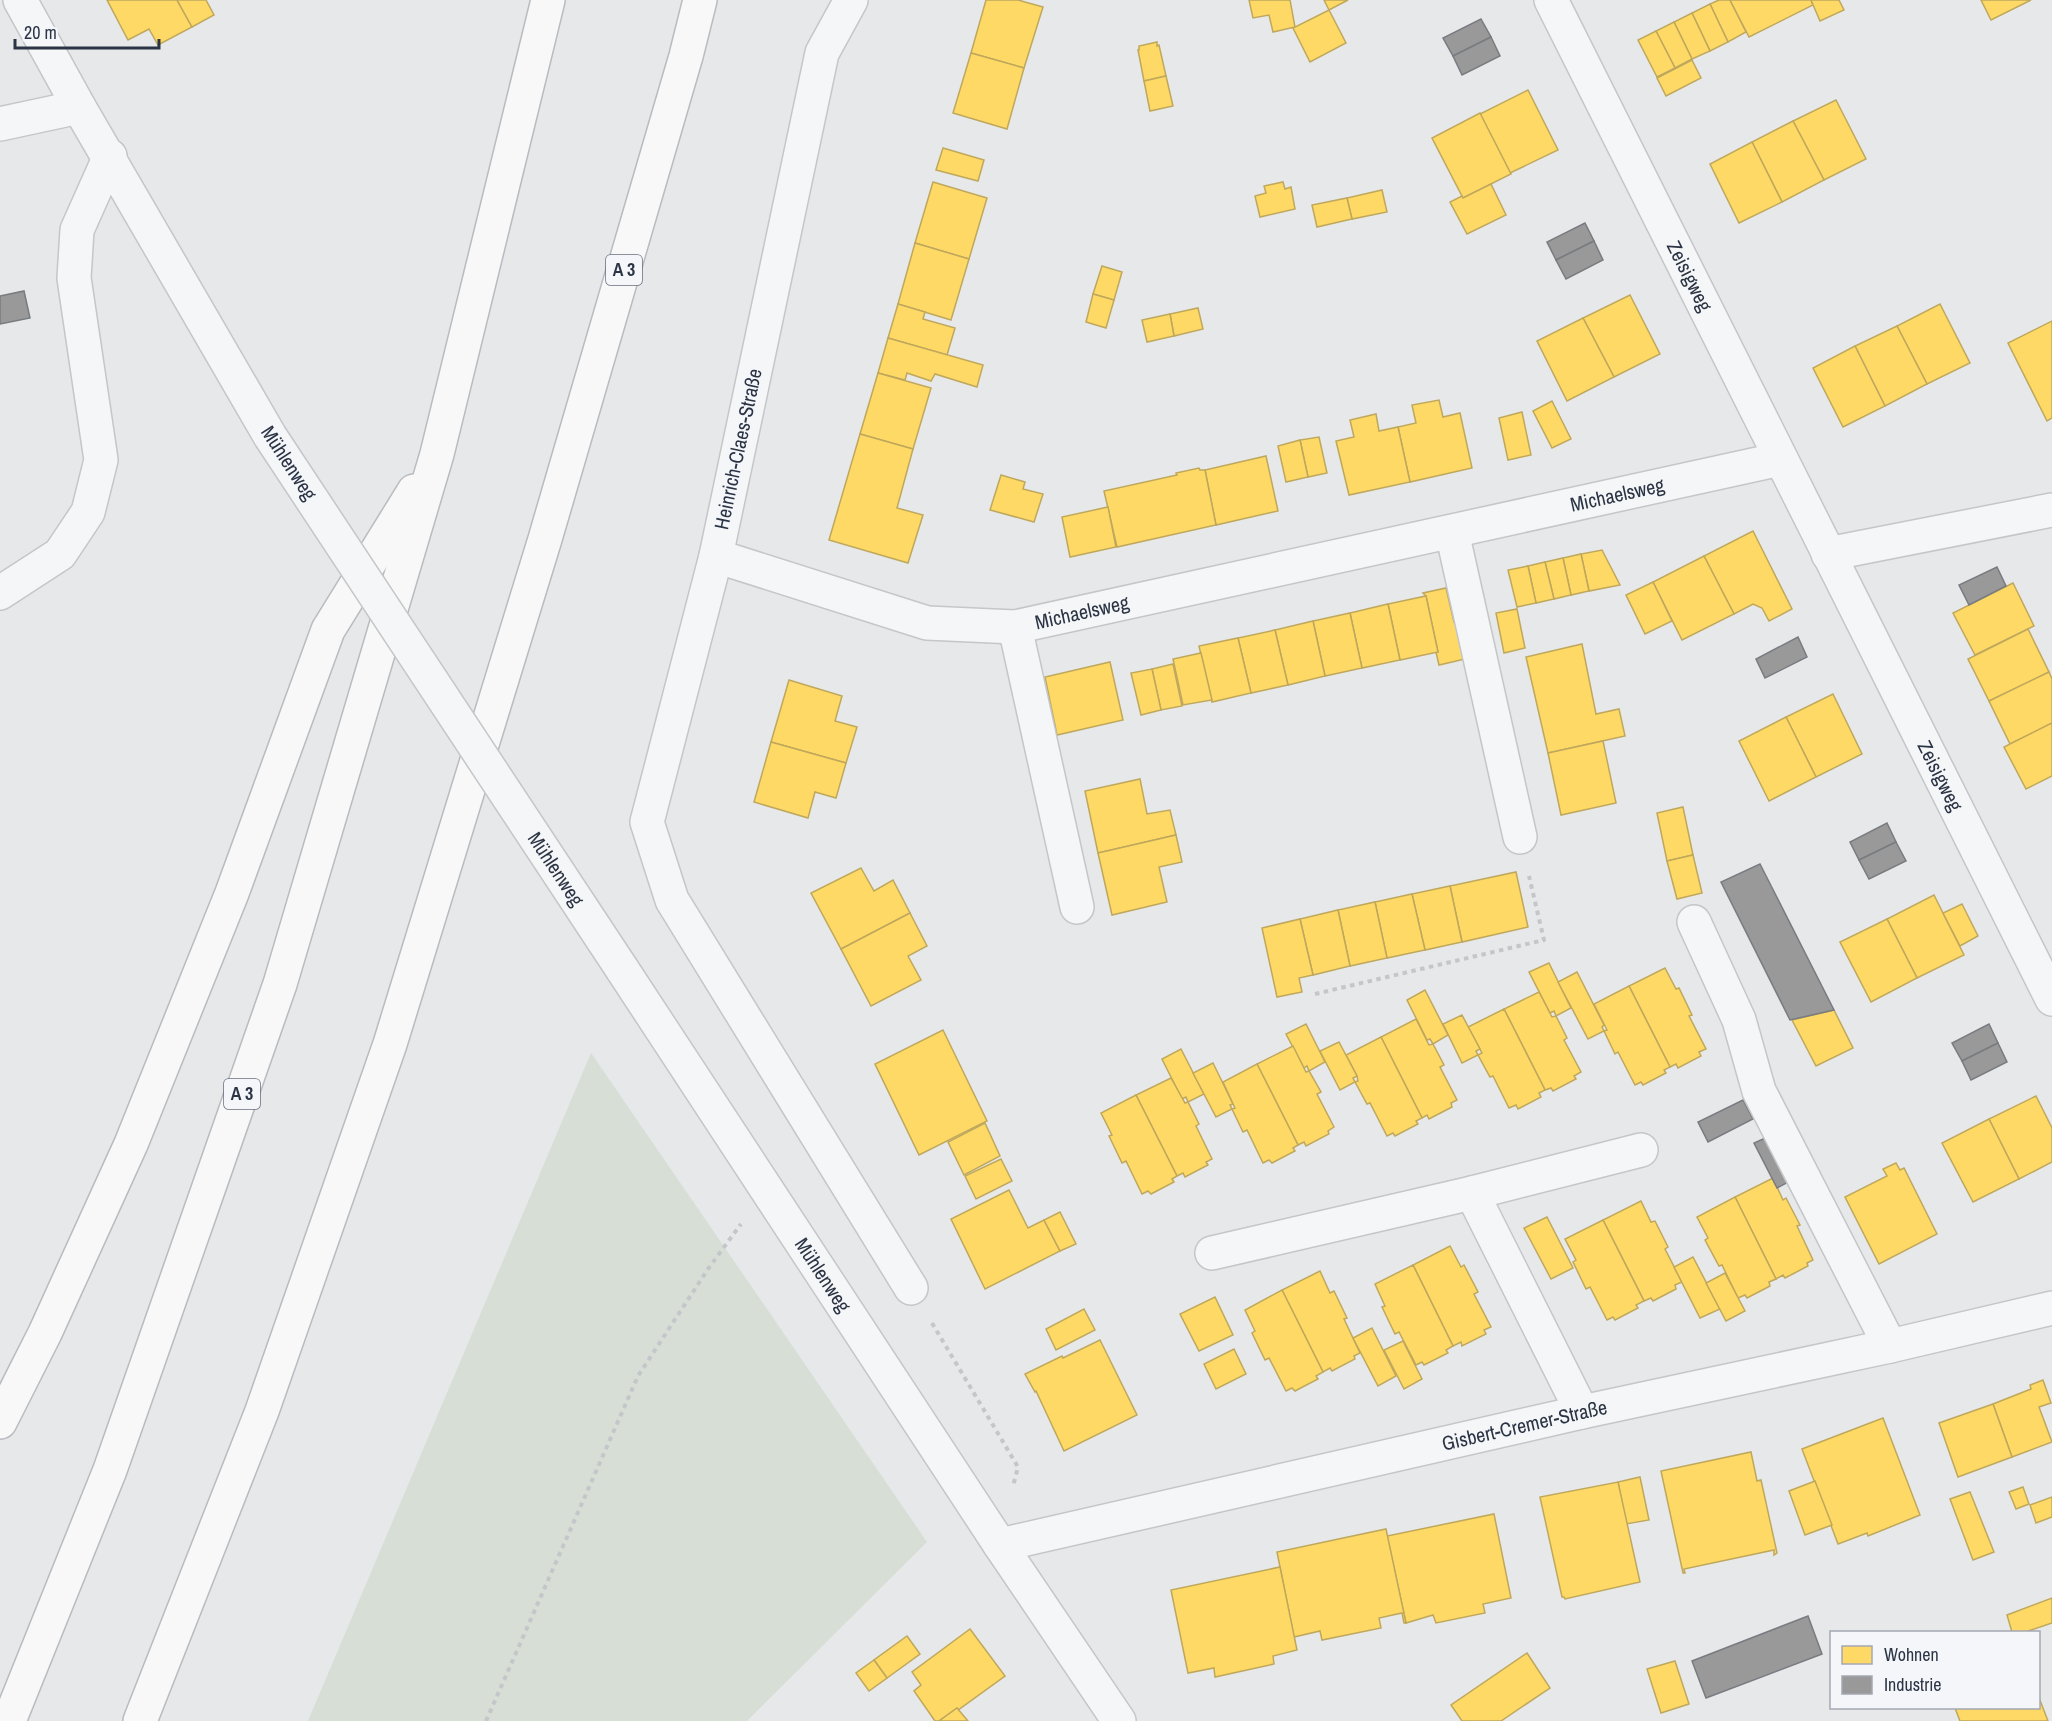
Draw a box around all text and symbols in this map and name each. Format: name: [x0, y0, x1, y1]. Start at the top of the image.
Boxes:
scale bar: [15, 12, 159, 50]
text: 20 m: [24, 20, 57, 45]
street label: Zeisigweg: [1661, 236, 1719, 316]
road number: A 3: [606, 255, 642, 285]
street label: Heinrich-Claes-Straße: [707, 366, 768, 532]
street label: Mühlenweg: [255, 420, 324, 505]
street label: Michaelsweg: [1567, 471, 1667, 518]
street label: Michaelsweg: [1032, 588, 1131, 635]
street label: Zeisigweg: [1912, 736, 1970, 816]
street label: Mühlenweg: [522, 826, 591, 911]
road number: A 3: [224, 1079, 260, 1109]
street label: Mühlenweg: [789, 1232, 858, 1317]
street label: Gisbert-Cremer-Straße: [1439, 1393, 1610, 1457]
legend: [1830, 1631, 2040, 1709]
text: Wohnen: [1884, 1642, 1939, 1667]
text: Industrie: [1884, 1672, 1941, 1697]

